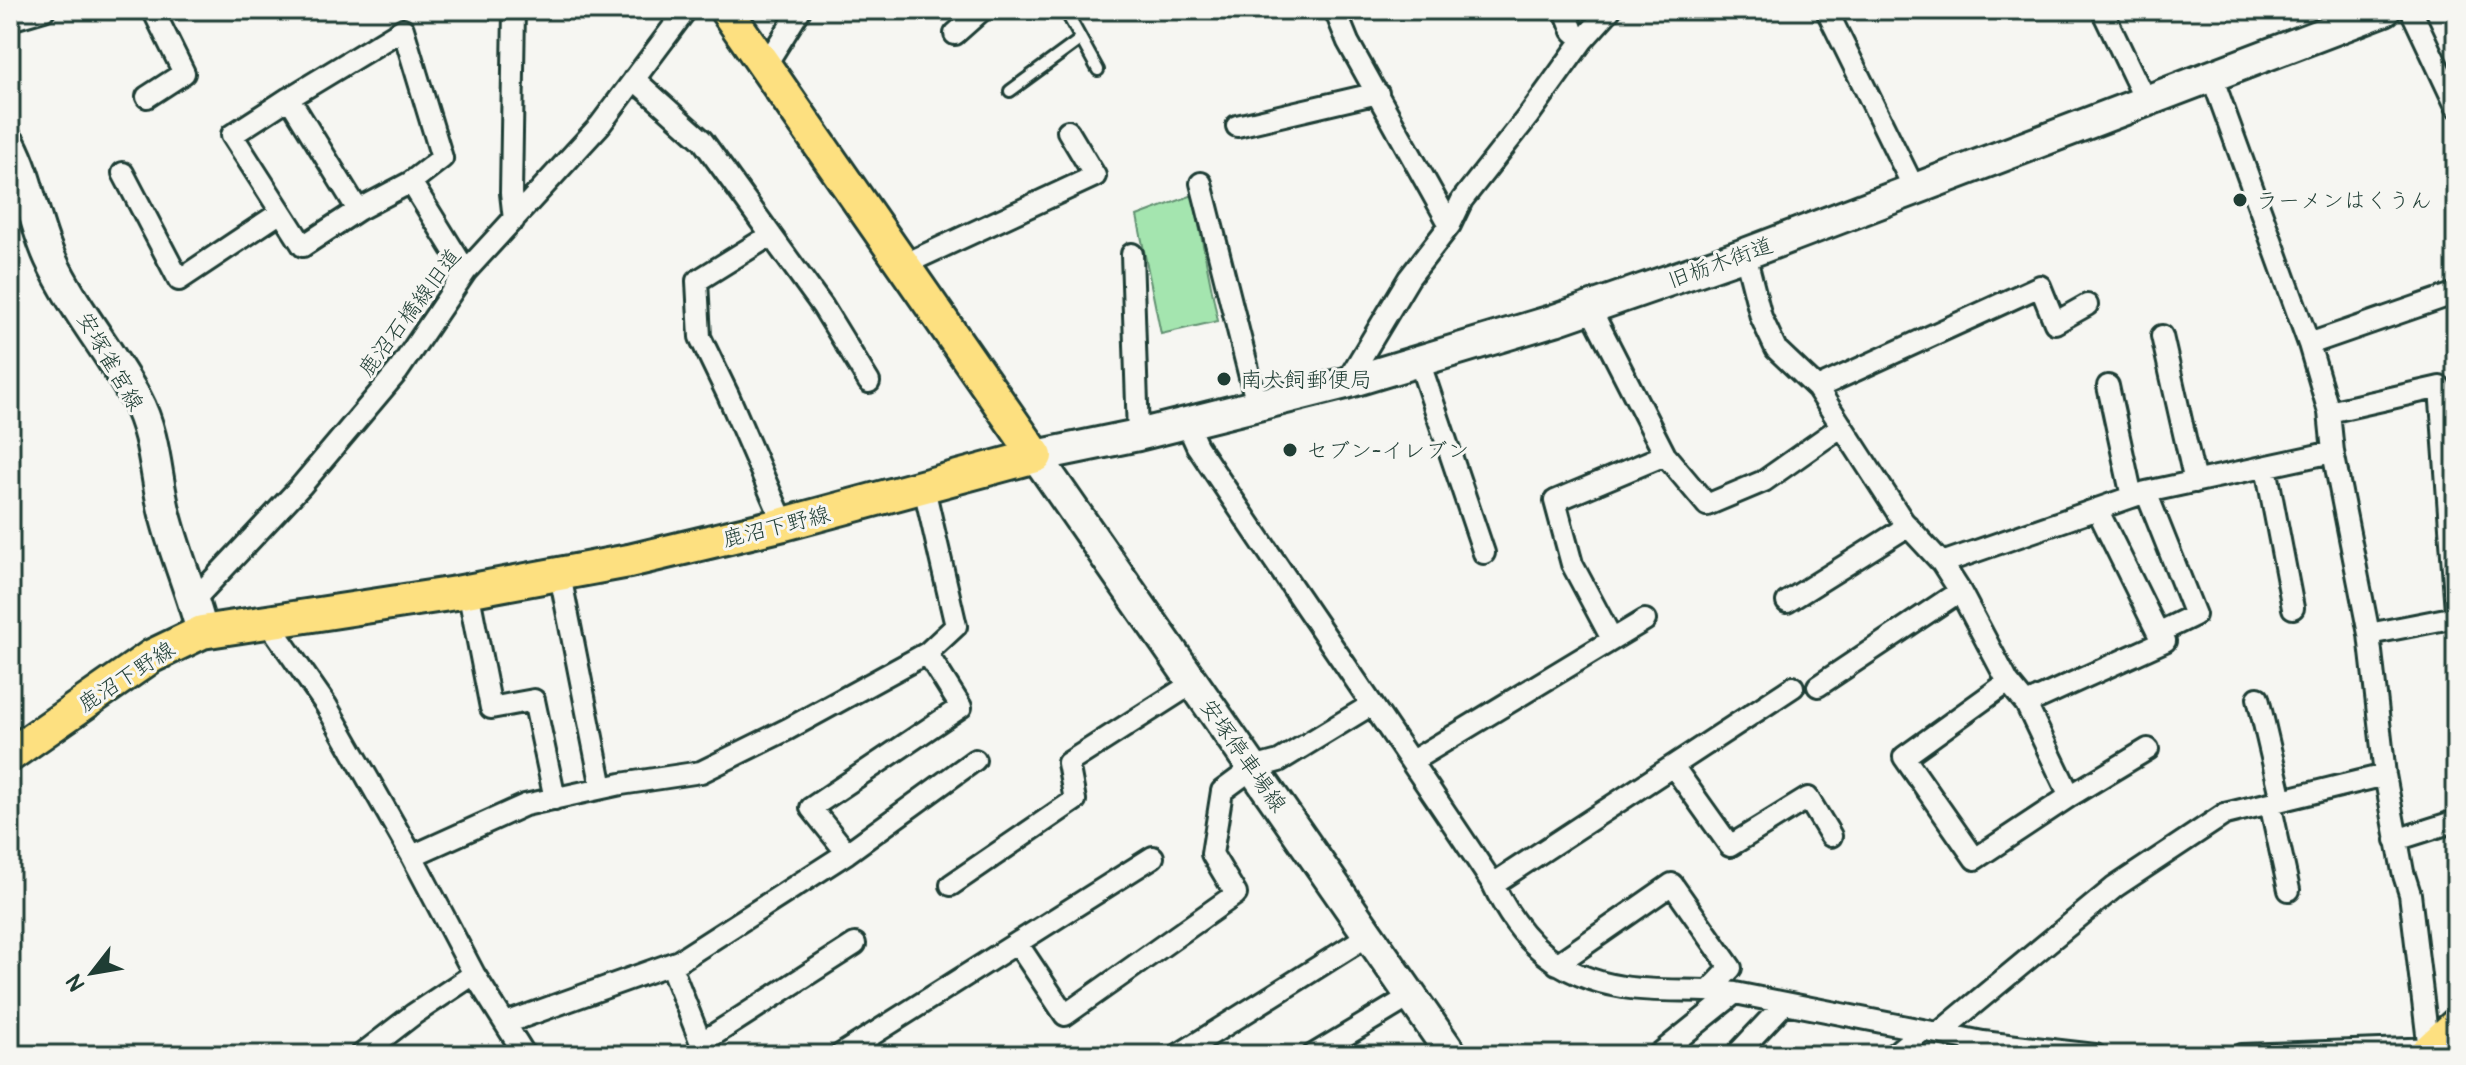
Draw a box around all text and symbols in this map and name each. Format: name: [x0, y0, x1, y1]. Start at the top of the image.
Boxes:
place label: ラーメンはくうん: [2256, 187, 2432, 215]
marker: ラーメンはくうん: [2231, 191, 2249, 209]
street label: 旧栃木街道: [1664, 231, 1777, 295]
street label: 鹿沼石橋線旧道: [352, 243, 467, 383]
street label: 安塚雀宮線: [71, 307, 150, 416]
place label: 南犬飼郵便局: [1240, 366, 1372, 394]
marker: 南犬飼郵便局: [1215, 370, 1233, 388]
place label: セブン-イレブン: [1306, 437, 1469, 465]
marker: セブン-イレブン: [1281, 441, 1299, 459]
street label: 鹿沼下野線: [719, 500, 833, 554]
street label: 鹿沼下野線: [73, 635, 180, 719]
street label: 安塚停車場線: [1194, 693, 1293, 818]
north arrow: [52, 933, 132, 1013]
text: N: [60, 969, 92, 996]

